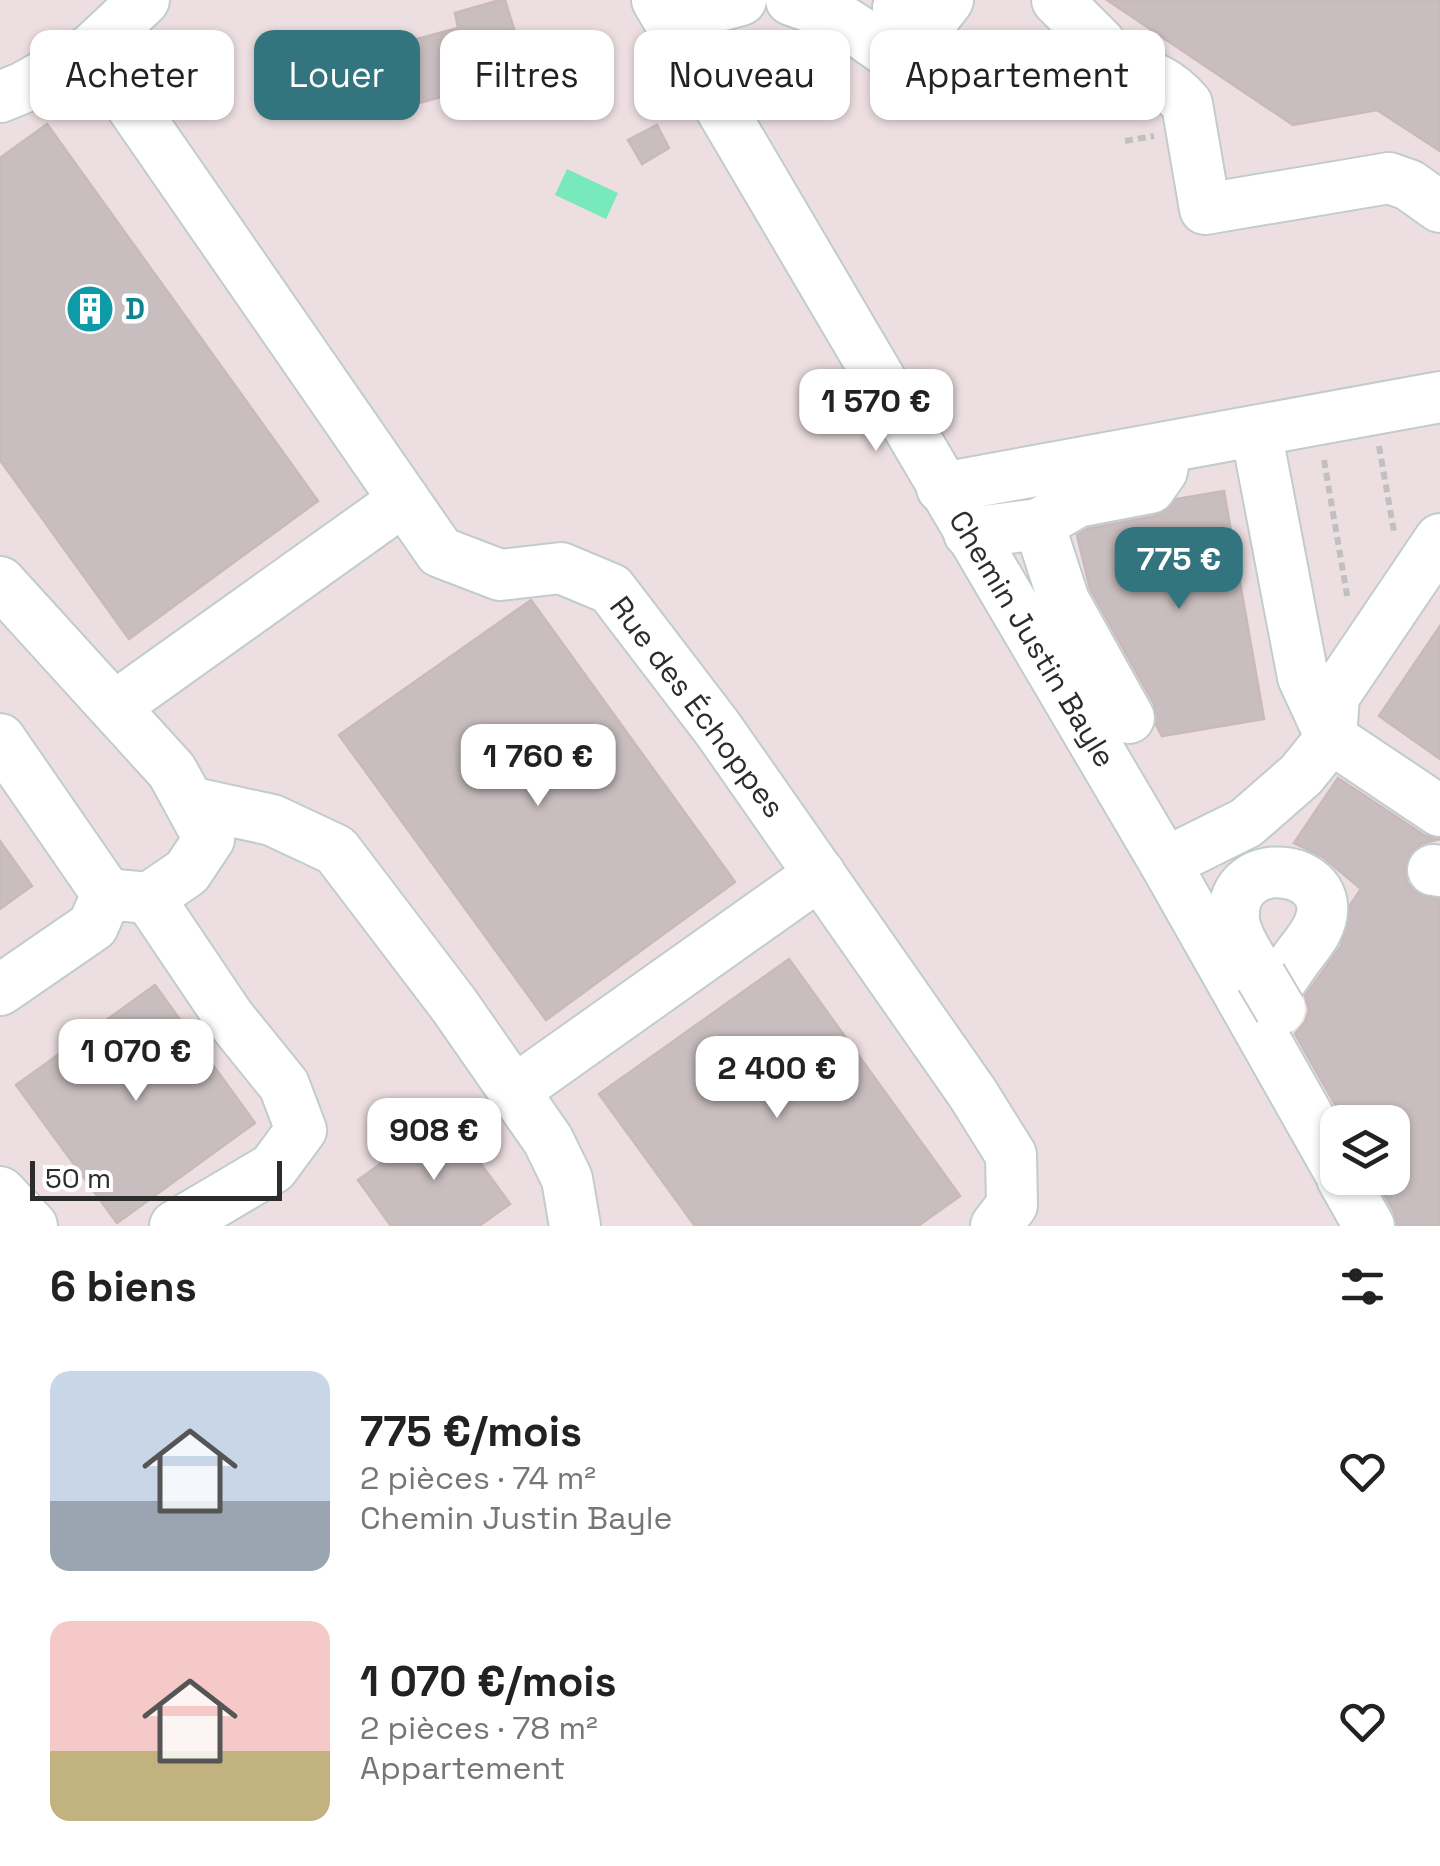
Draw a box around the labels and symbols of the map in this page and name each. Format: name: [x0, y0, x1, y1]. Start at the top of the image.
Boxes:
building icon: D: [64, 283, 116, 335]
place label: D: [125, 289, 145, 328]
pin: 1 570 €: [784, 369, 968, 454]
street label: Chemin Justin Bayle: [940, 503, 1125, 774]
pin: 775 €: [1109, 527, 1249, 612]
street label: Rue des Échoppes: [601, 588, 793, 825]
pin: 1 760 €: [446, 724, 630, 809]
pin: 1 070 €: [44, 1019, 228, 1104]
pin: 2 400 €: [685, 1036, 869, 1121]
pin: 908 €: [364, 1098, 504, 1183]
scale bar: [30, 1156, 282, 1200]

